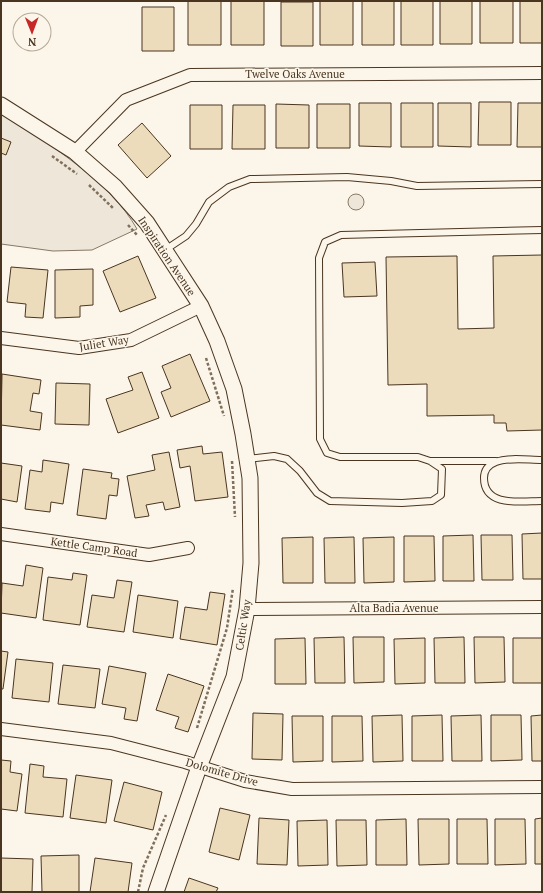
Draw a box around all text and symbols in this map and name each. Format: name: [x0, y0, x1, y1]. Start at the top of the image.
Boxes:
north arrow: [12, 12, 52, 52]
text: N: [27, 35, 36, 49]
street label: Twelve Oaks Avenue: [245, 67, 345, 81]
street label: Inspiration Avenue: [135, 214, 199, 299]
street label: Juliet Way: [78, 332, 130, 354]
street label: Kettle Camp Road: [50, 534, 138, 560]
street label: Celtic Way: [232, 598, 254, 652]
street label: Alta Badia Avenue: [350, 601, 439, 615]
street label: Dolomite Drive: [184, 755, 260, 789]

